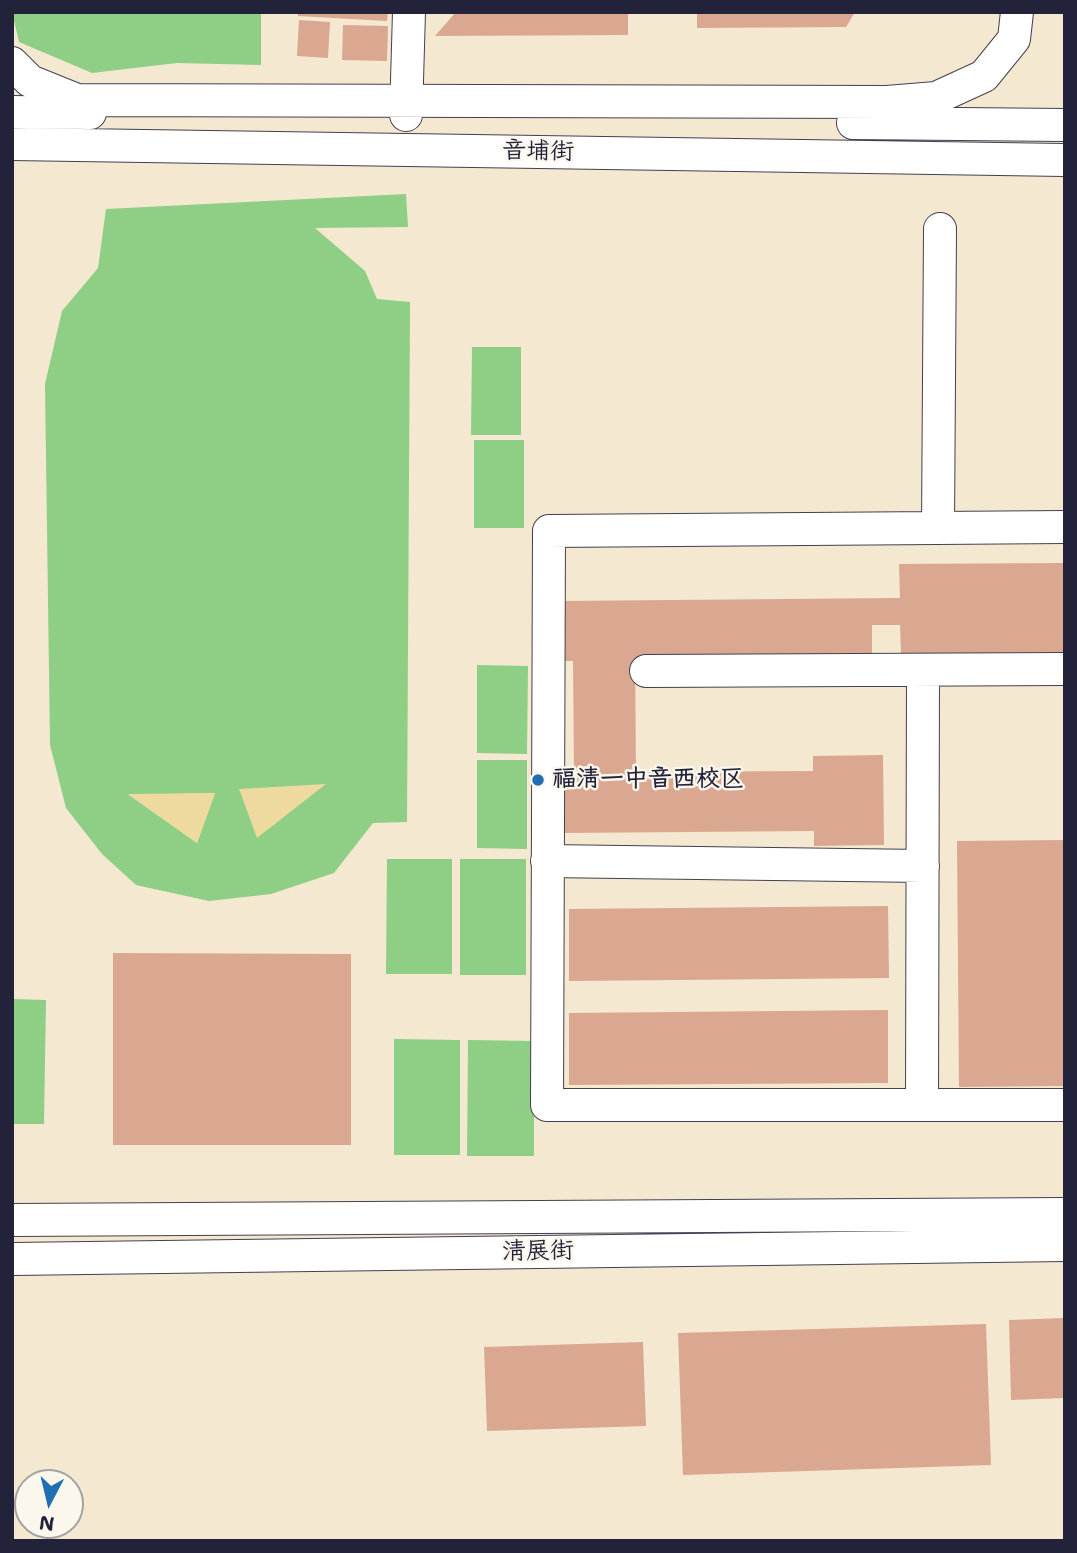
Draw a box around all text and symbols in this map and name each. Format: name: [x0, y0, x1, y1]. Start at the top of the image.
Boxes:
street label: 音埔街: [502, 137, 574, 167]
place label: 福清一中音西校区: [552, 766, 744, 794]
marker: 福清一中音西校区: [530, 772, 546, 788]
street label: 清展街: [502, 1237, 574, 1267]
north arrow: [14, 1469, 84, 1539]
text: N: [38, 1510, 56, 1537]

